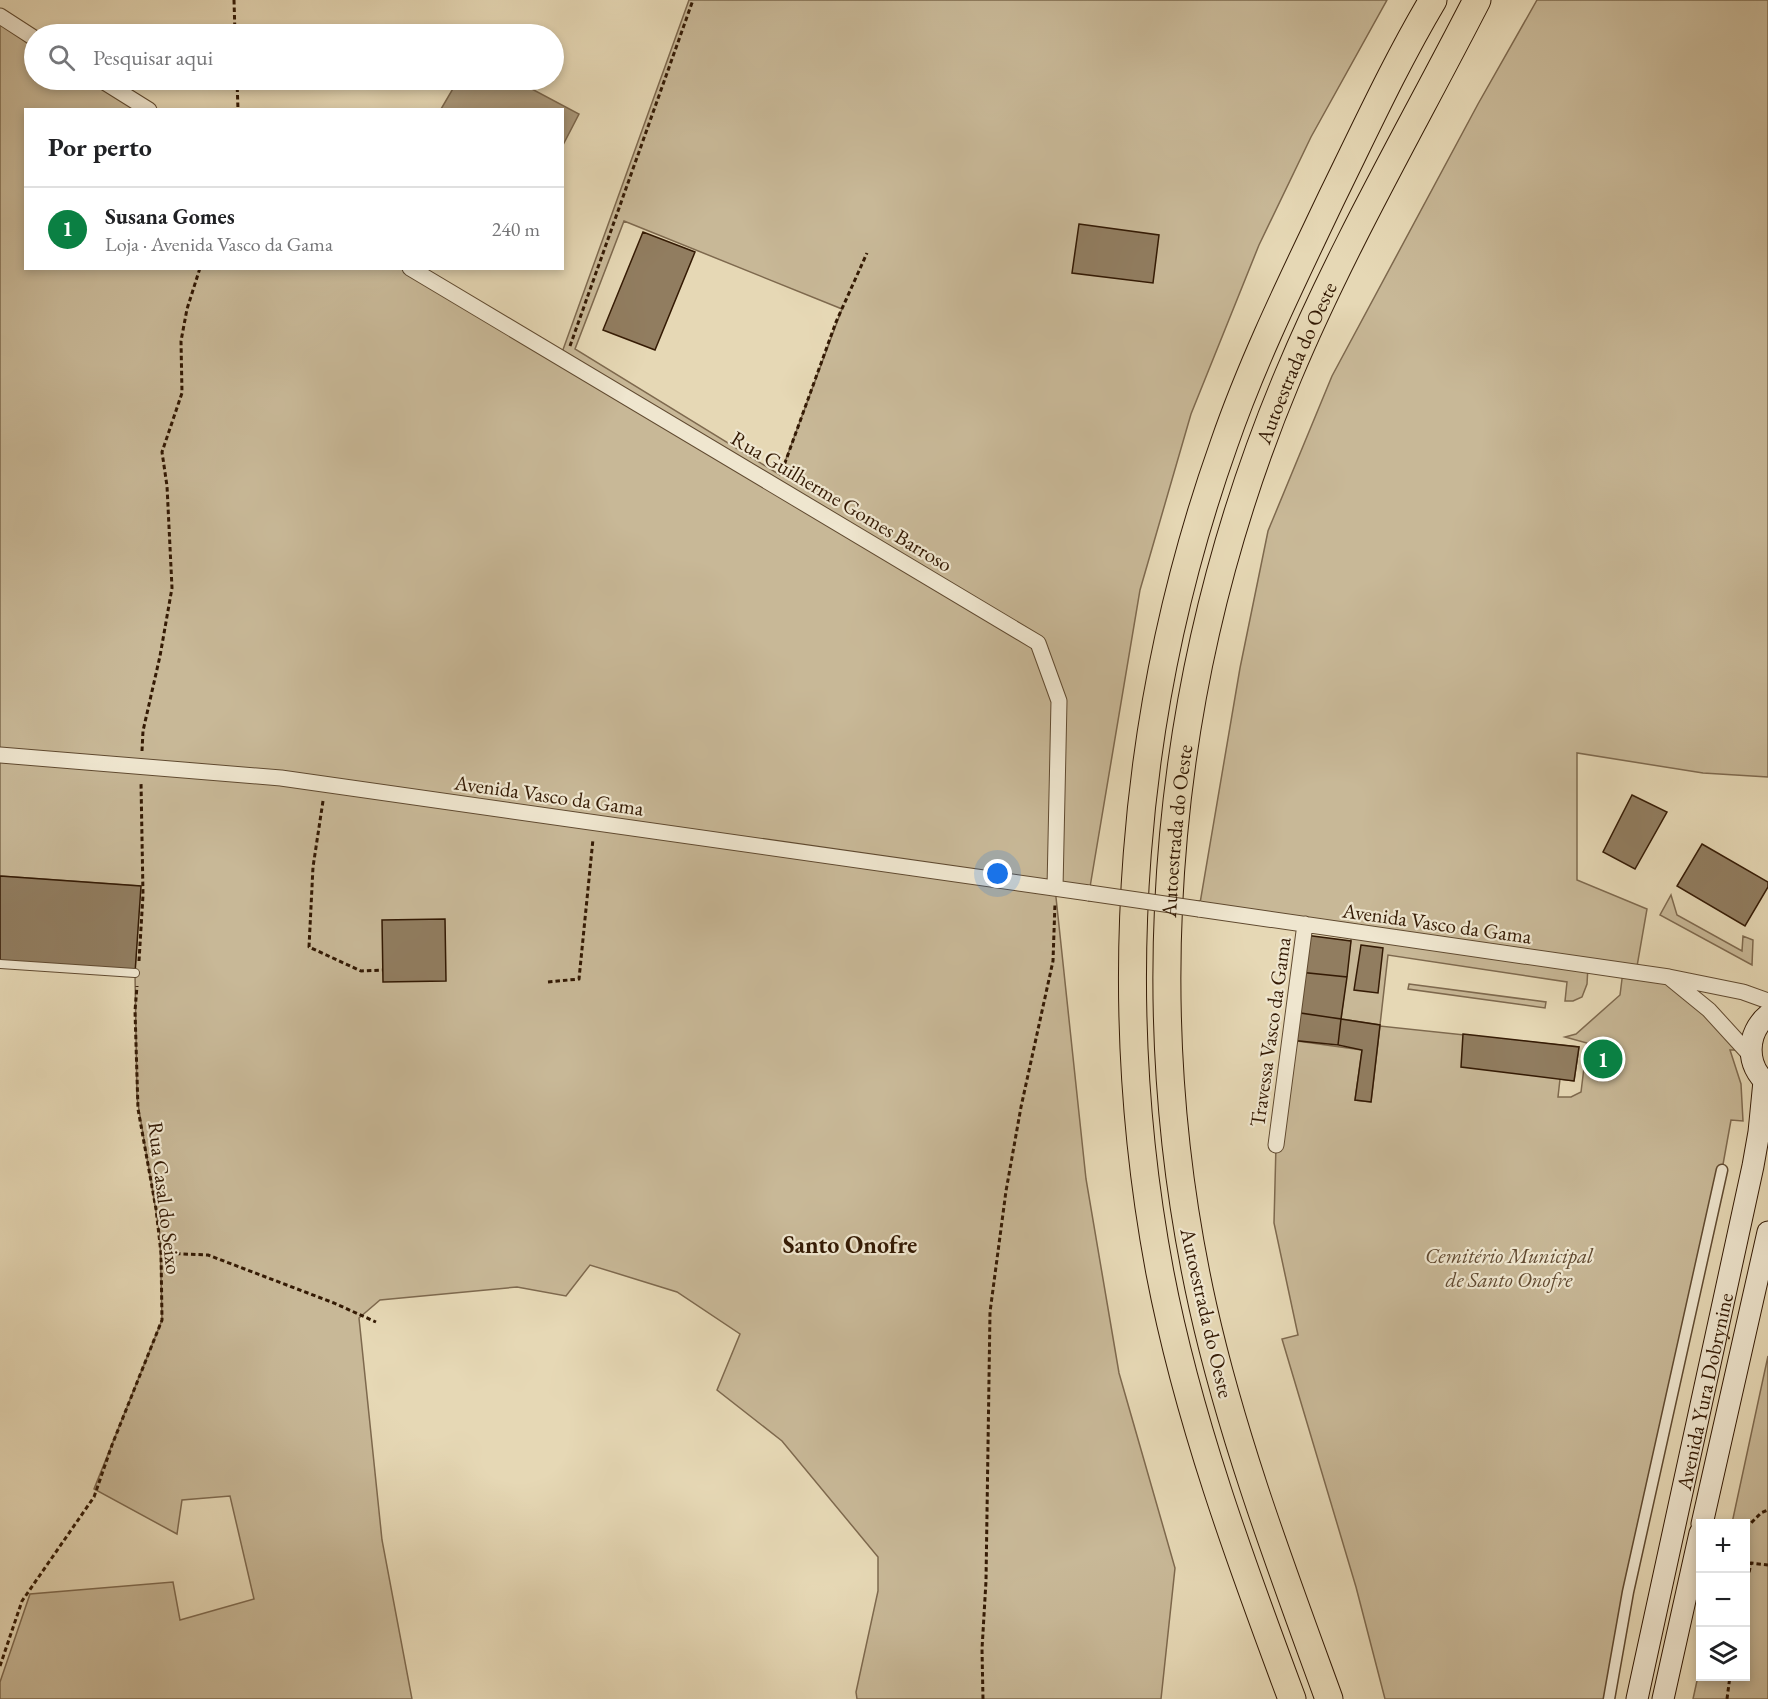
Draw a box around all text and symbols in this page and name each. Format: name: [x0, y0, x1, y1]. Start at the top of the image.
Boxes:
search box: [24, 24, 564, 90]
icon: search: [45, 41, 78, 74]
text: Pesquisar aqui: [93, 43, 213, 72]
text: Por perto: [48, 130, 152, 164]
text: Susana Gomes: [105, 202, 235, 231]
text: 1: [62, 216, 73, 242]
text: 240 m: [492, 216, 540, 242]
text: Loja · Avenida Vasco da Gama: [105, 231, 333, 257]
street label: Autoestrada do Oeste: [1249, 277, 1342, 448]
street label: Rua Guilherme Gomes Barroso: [726, 424, 958, 578]
street label: Autoestrada do Oeste: [1155, 743, 1198, 919]
street label: Avenida Vasco da Gama: [452, 768, 646, 822]
your location: [983, 859, 1012, 888]
street label: Avenida Vasco da Gama: [1340, 896, 1534, 950]
street label: Travessa Vasco da Gama: [1243, 935, 1297, 1129]
pin: 1: [1584, 1036, 1622, 1082]
street label: Rua Casal do Seixo: [142, 1120, 188, 1276]
street label: Autoestrada do Oeste: [1174, 1224, 1240, 1401]
district label: Santo Onofre: [783, 1229, 917, 1260]
park label: Cemitério Municipal de Santo Onofre: [1425, 1242, 1594, 1293]
street label: Avenida Yura Dobrynine: [1669, 1290, 1739, 1493]
map controls: [1696, 1519, 1750, 1681]
button: +: [1696, 1519, 1750, 1573]
button: −: [1696, 1573, 1750, 1627]
button: layers: [1696, 1627, 1750, 1681]

